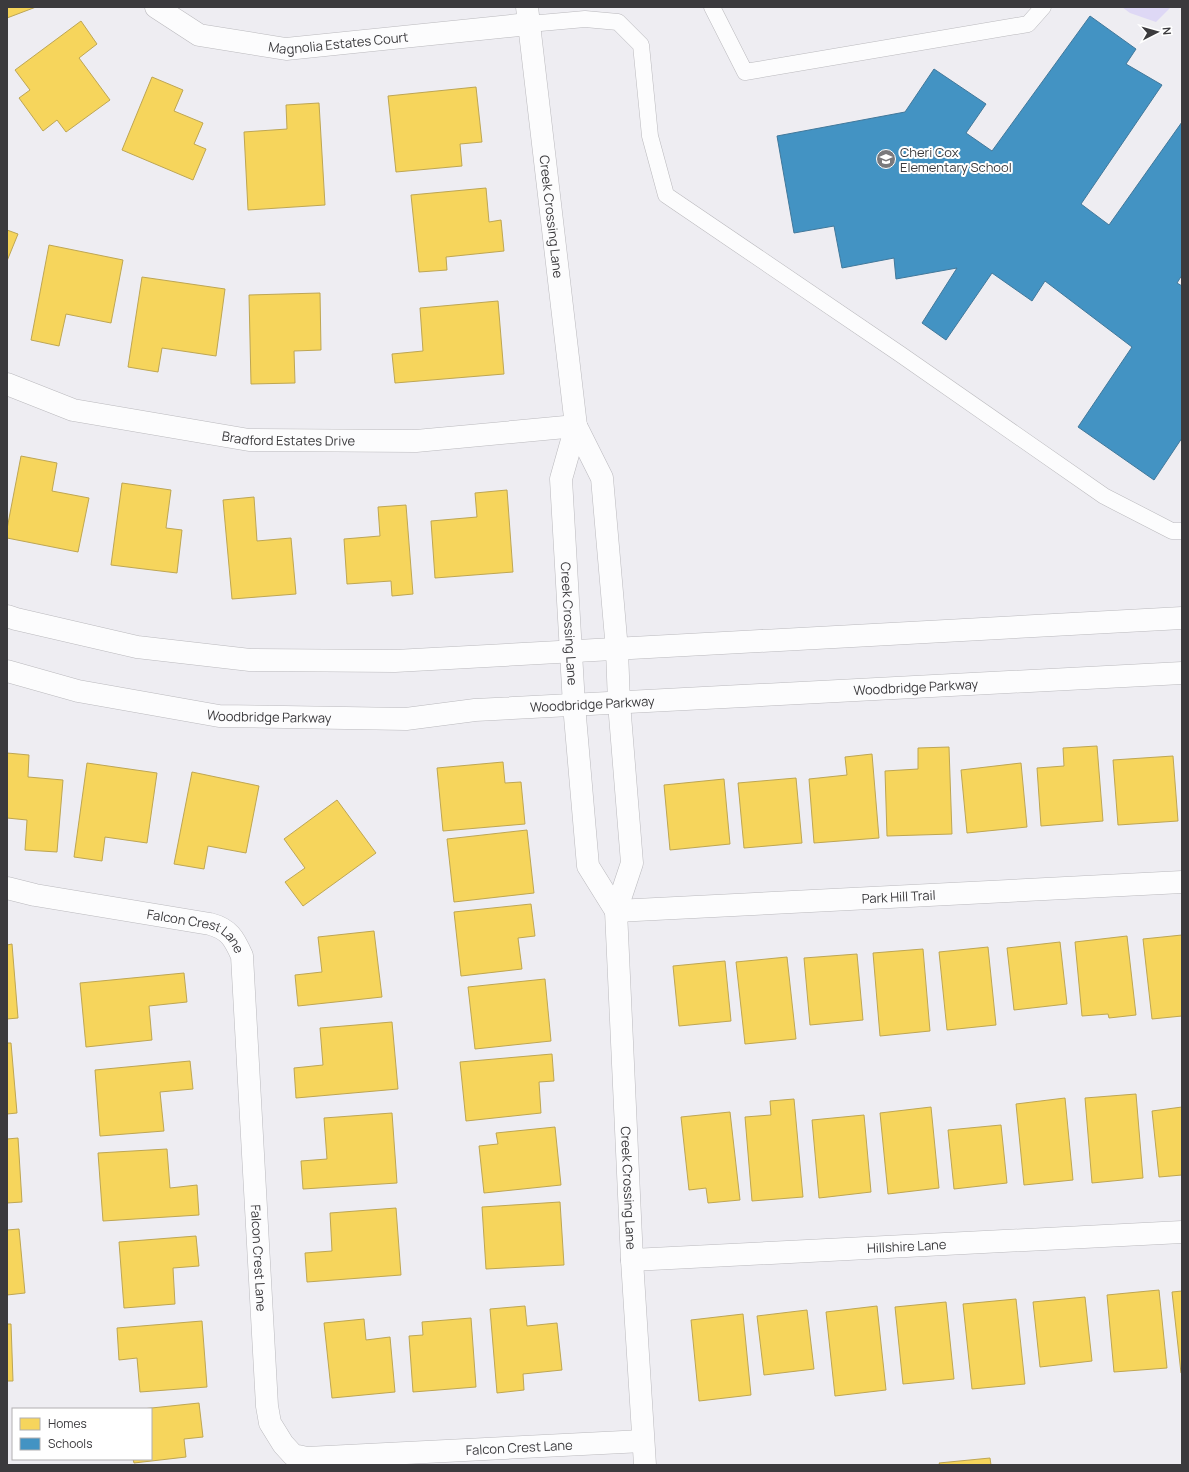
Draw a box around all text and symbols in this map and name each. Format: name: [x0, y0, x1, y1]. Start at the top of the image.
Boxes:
north arrow: [1137, 12, 1177, 52]
text: N: [1160, 26, 1175, 36]
street label: Magnolia Estates Court: [267, 27, 409, 58]
place label: Cheri Cox Elementary School: [900, 143, 1012, 176]
school or university icon: Cheri Cox Elementary School: [875, 148, 897, 170]
street label: Creek Crossing Lane: [535, 154, 568, 279]
street label: Bradford Estates Drive: [221, 427, 356, 450]
street label: Creek Crossing Lane: [557, 561, 582, 686]
street label: Woodbridge Parkway: [853, 675, 979, 699]
street label: Woodbridge Parkway: [529, 692, 655, 716]
street label: Woodbridge Parkway: [205, 705, 332, 727]
street label: Park Hill Trail: [861, 886, 936, 907]
street label: Falcon Crest Lane: [146, 905, 249, 956]
street label: Creek Crossing Lane: [617, 1126, 641, 1250]
street label: Falcon Crest Lane: [247, 1204, 271, 1312]
street label: Hillshire Lane: [866, 1235, 947, 1257]
legend: [12, 1408, 152, 1460]
text: Homes: [48, 1415, 87, 1432]
text: Schools: [48, 1435, 92, 1452]
street label: Falcon Crest Lane: [465, 1436, 573, 1459]

